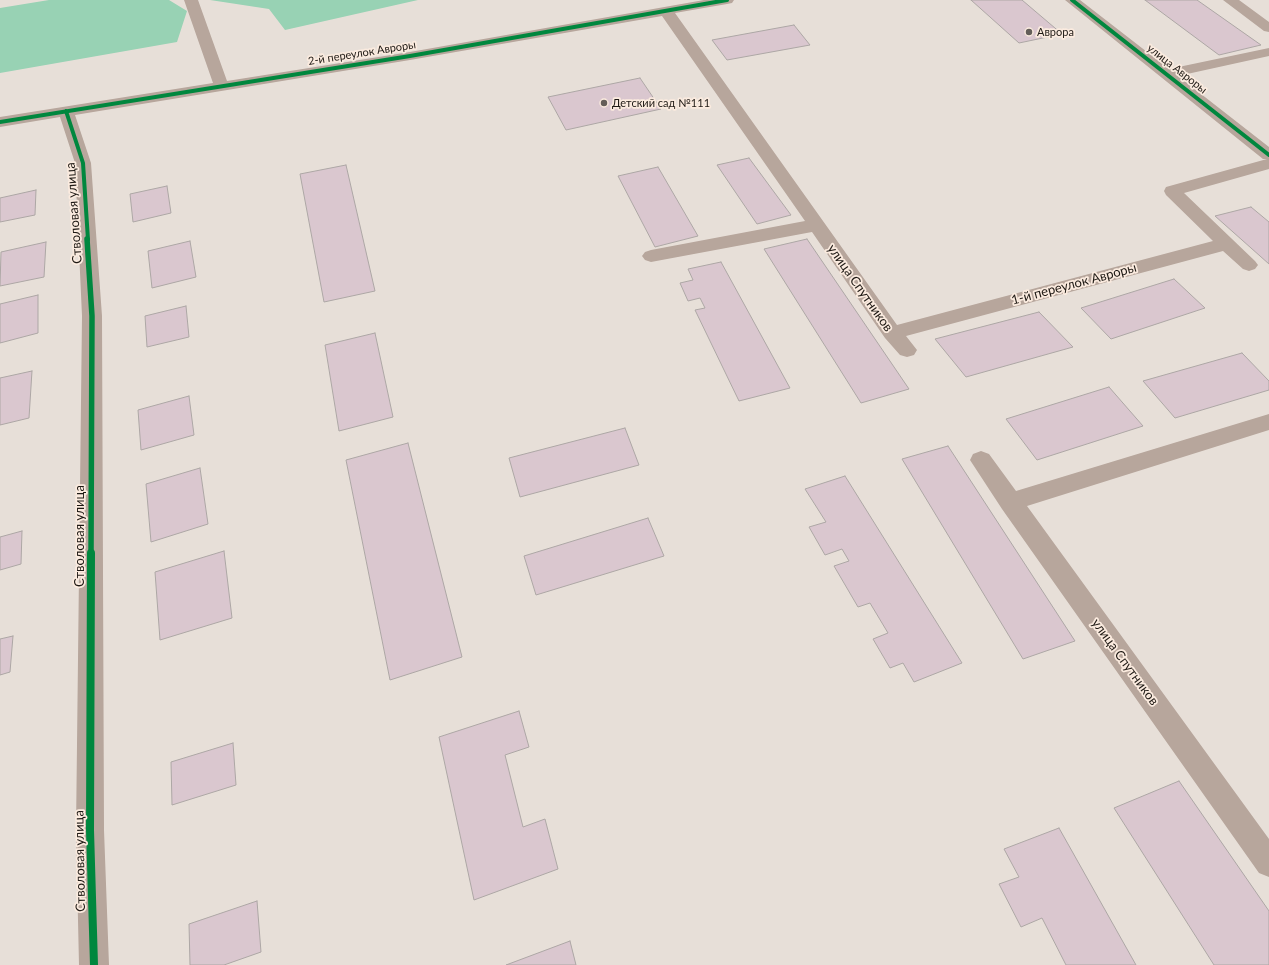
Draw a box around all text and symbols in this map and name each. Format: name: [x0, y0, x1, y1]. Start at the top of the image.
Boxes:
place label: Аврора: [1037, 25, 1074, 39]
marker: Аврора: [1024, 27, 1034, 37]
street label: 2-й переулок Авроры: [307, 38, 417, 68]
street label: улица Авроры: [1144, 42, 1210, 96]
place label: Детский сад №111: [612, 96, 710, 110]
marker: Детский сад №111: [599, 98, 609, 108]
street label: Стволовая улица: [63, 162, 85, 264]
street label: улица Спутников: [824, 241, 896, 335]
street label: 1-й переулок Авроры: [1010, 260, 1138, 308]
street label: Стволовая улица: [72, 485, 88, 587]
street label: улица Спутников: [1088, 616, 1162, 708]
street label: Стволовая улица: [71, 810, 89, 912]

